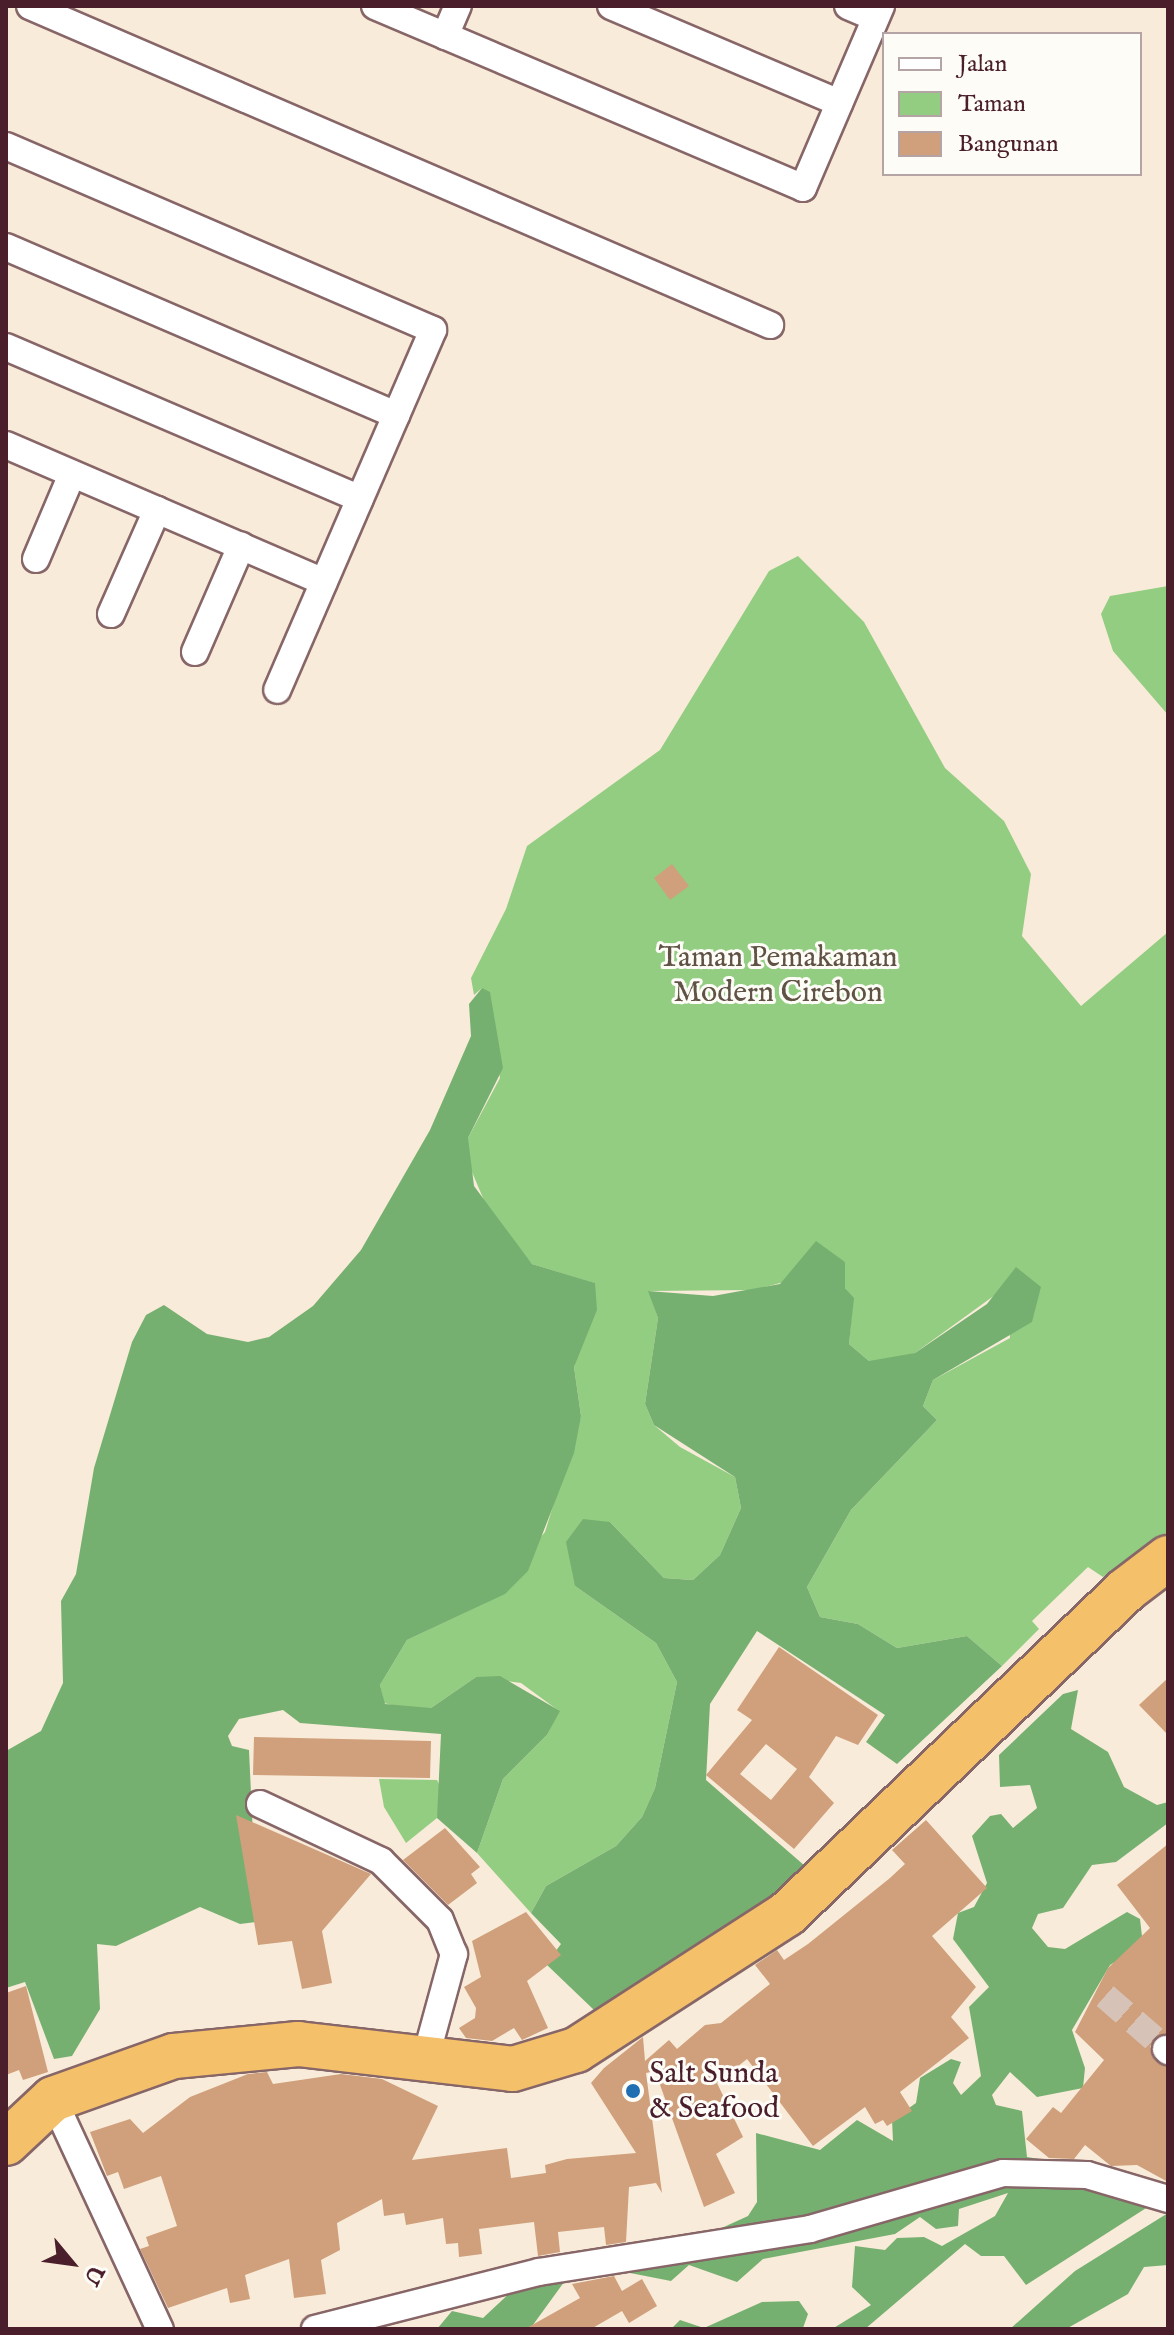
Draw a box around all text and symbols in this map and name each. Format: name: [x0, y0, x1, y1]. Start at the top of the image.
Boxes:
legend: [882, 32, 1142, 176]
text: Jalan: [958, 49, 1007, 80]
text: Taman: [958, 89, 1026, 120]
text: Bangunan: [958, 129, 1058, 160]
park label: Taman Pemakaman Modern Cirebon: [658, 940, 898, 1010]
place label: Salt Sunda & Seafood: [649, 2056, 779, 2126]
marker: Salt Sunda & Seafood: [624, 2082, 642, 2100]
north arrow: [32, 2223, 112, 2303]
text: U: [76, 2260, 110, 2290]

